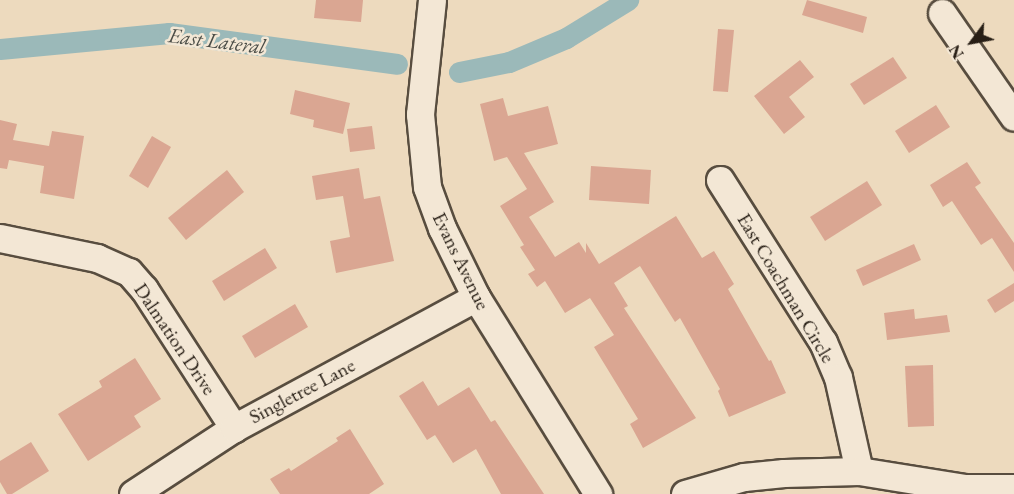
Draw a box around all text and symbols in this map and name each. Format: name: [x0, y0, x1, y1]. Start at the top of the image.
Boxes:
north arrow: [942, 12, 1002, 72]
water label: East Lateral: [167, 23, 267, 59]
text: N: [944, 41, 969, 63]
street label: Evans Avenue: [427, 208, 495, 314]
street label: East Coachman Circle: [732, 209, 840, 367]
street label: Dalmation Drive: [129, 279, 221, 399]
street label: Singletree Lane: [245, 353, 359, 429]

